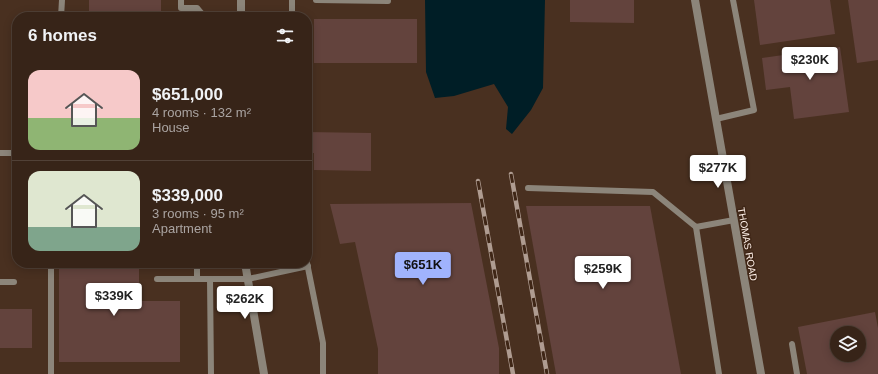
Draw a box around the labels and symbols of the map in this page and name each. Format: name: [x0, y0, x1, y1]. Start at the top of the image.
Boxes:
pin: $230K: [782, 47, 838, 81]
pin: $277K: [690, 155, 746, 189]
street label: THOMAS ROAD: [736, 206, 759, 282]
pin: $651K: [395, 252, 451, 286]
pin: $259K: [575, 256, 631, 290]
pin: $339K: [86, 283, 142, 317]
pin: $262K: [217, 286, 273, 320]

